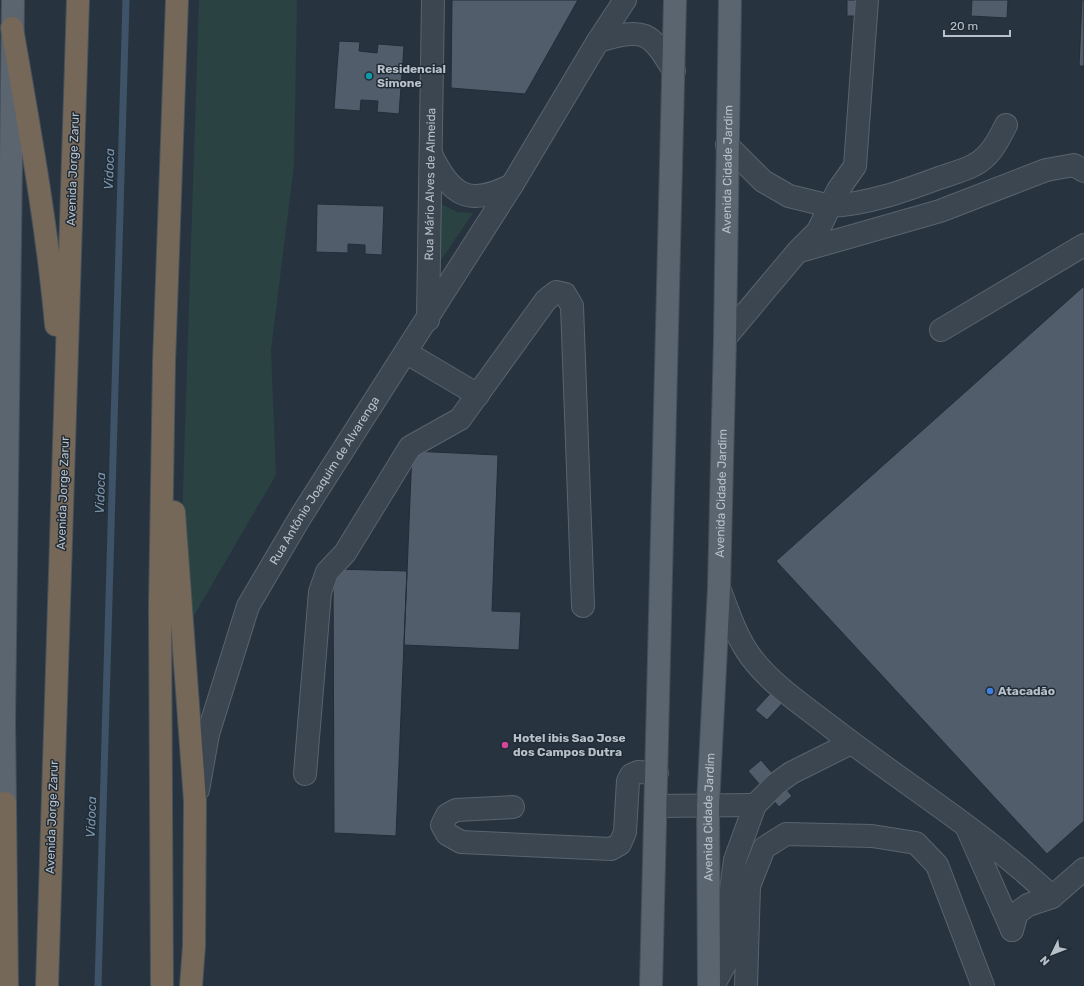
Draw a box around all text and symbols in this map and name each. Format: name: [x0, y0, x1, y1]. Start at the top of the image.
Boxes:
scale bar: [944, 12, 1010, 38]
text: 20 m: [950, 19, 978, 33]
place label: Residencial Simone: [377, 62, 446, 90]
marker: Residencial Simone: [364, 71, 374, 81]
street label: Avenida Cidade Jardim: [720, 105, 735, 234]
street label: Rua Mário Alves de Almeida: [422, 108, 438, 260]
street label: Avenida Jorge Zarur: [64, 112, 82, 226]
water label: Vidoca: [101, 148, 117, 190]
street label: Rua Antônio Joaquim de Alvarenga: [267, 394, 382, 567]
street label: Avenida Cidade Jardim: [713, 429, 730, 558]
street label: Avenida Jorge Zarur: [54, 436, 72, 550]
water label: Vidoca: [92, 472, 108, 514]
place label: Atacadão: [998, 684, 1055, 698]
marker: Atacadão: [985, 686, 995, 696]
place label: Hotel ibis Sao Jose dos Campos Dutra: [513, 731, 626, 759]
marker: Hotel ibis Sao Jose dos Campos Dutra: [500, 740, 510, 750]
street label: Avenida Cidade Jardim: [701, 752, 718, 881]
street label: Avenida Jorge Zarur: [43, 760, 61, 874]
water label: Vidoca: [83, 796, 99, 838]
north arrow: [1032, 934, 1072, 974]
text: N: [1038, 953, 1053, 968]

